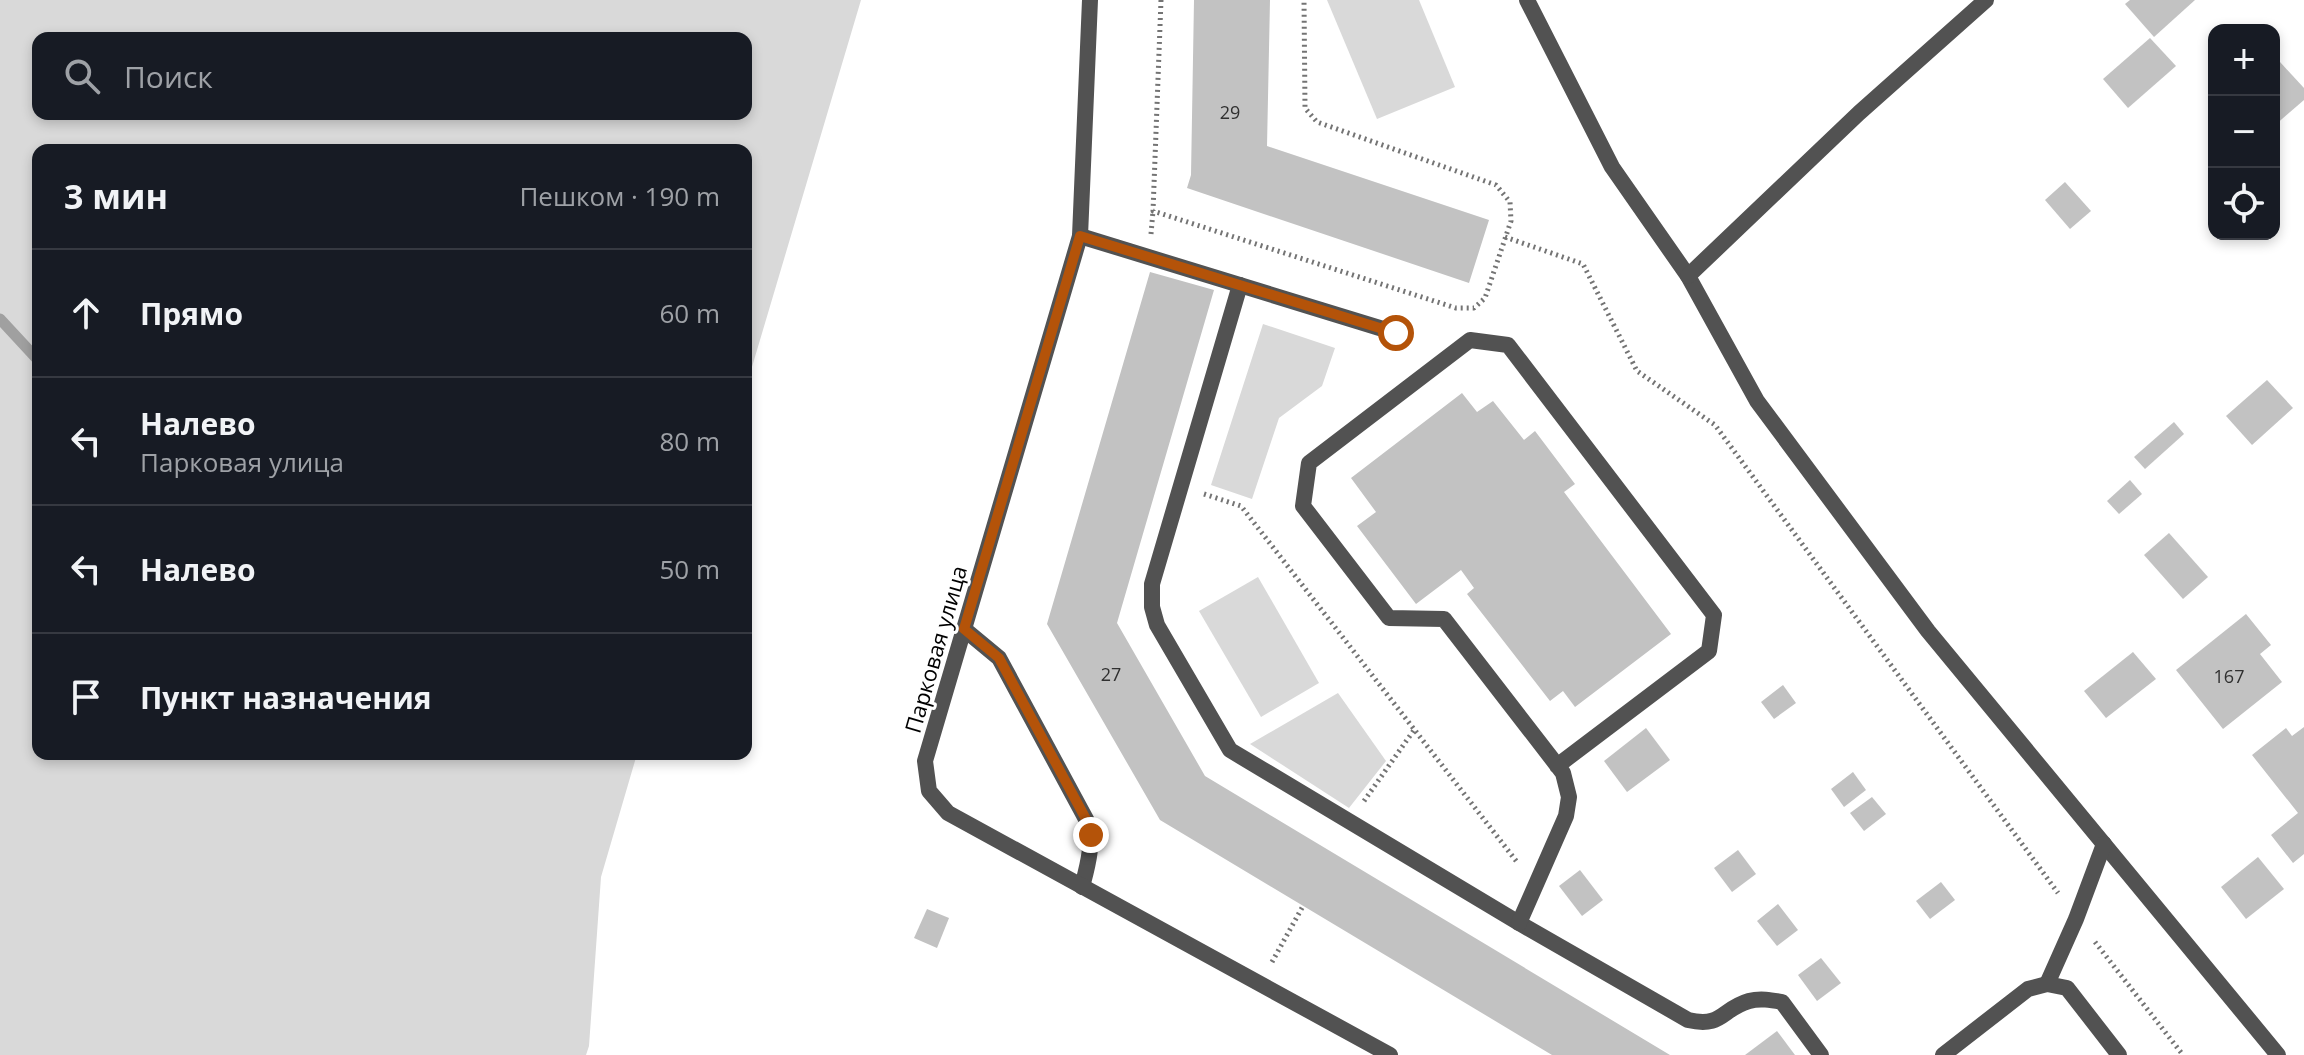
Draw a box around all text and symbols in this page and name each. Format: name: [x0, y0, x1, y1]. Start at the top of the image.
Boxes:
map controls: [2208, 24, 2280, 240]
button: +: [2208, 24, 2280, 96]
search box: [32, 32, 752, 120]
icon: search: [60, 54, 104, 98]
text: Поиск: [124, 56, 213, 97]
button: −: [2208, 96, 2280, 168]
house number: 29: [1220, 100, 1240, 124]
button: locate: [2208, 168, 2280, 240]
text: 3 мин: [64, 173, 168, 219]
text: Пешком · 190 m: [519, 178, 720, 214]
icon: ahead: [64, 291, 108, 335]
text: Прямо: [140, 293, 243, 334]
text: 60 m: [659, 295, 720, 331]
route start: [1378, 315, 1414, 351]
text: Налево: [140, 403, 256, 444]
icon: left: [64, 419, 108, 463]
text: 80 m: [659, 423, 720, 459]
text: Парковая улица: [140, 444, 344, 480]
icon: left: [64, 547, 108, 591]
text: Налево: [140, 549, 256, 590]
text: 50 m: [659, 551, 720, 587]
street label: Парковая улица: [897, 562, 973, 736]
house number: 27: [1101, 662, 1121, 686]
house number: 167: [2214, 664, 2244, 688]
icon: arrive: [64, 675, 108, 719]
text: Пункт назначения: [140, 677, 432, 718]
route end: [1073, 817, 1109, 853]

